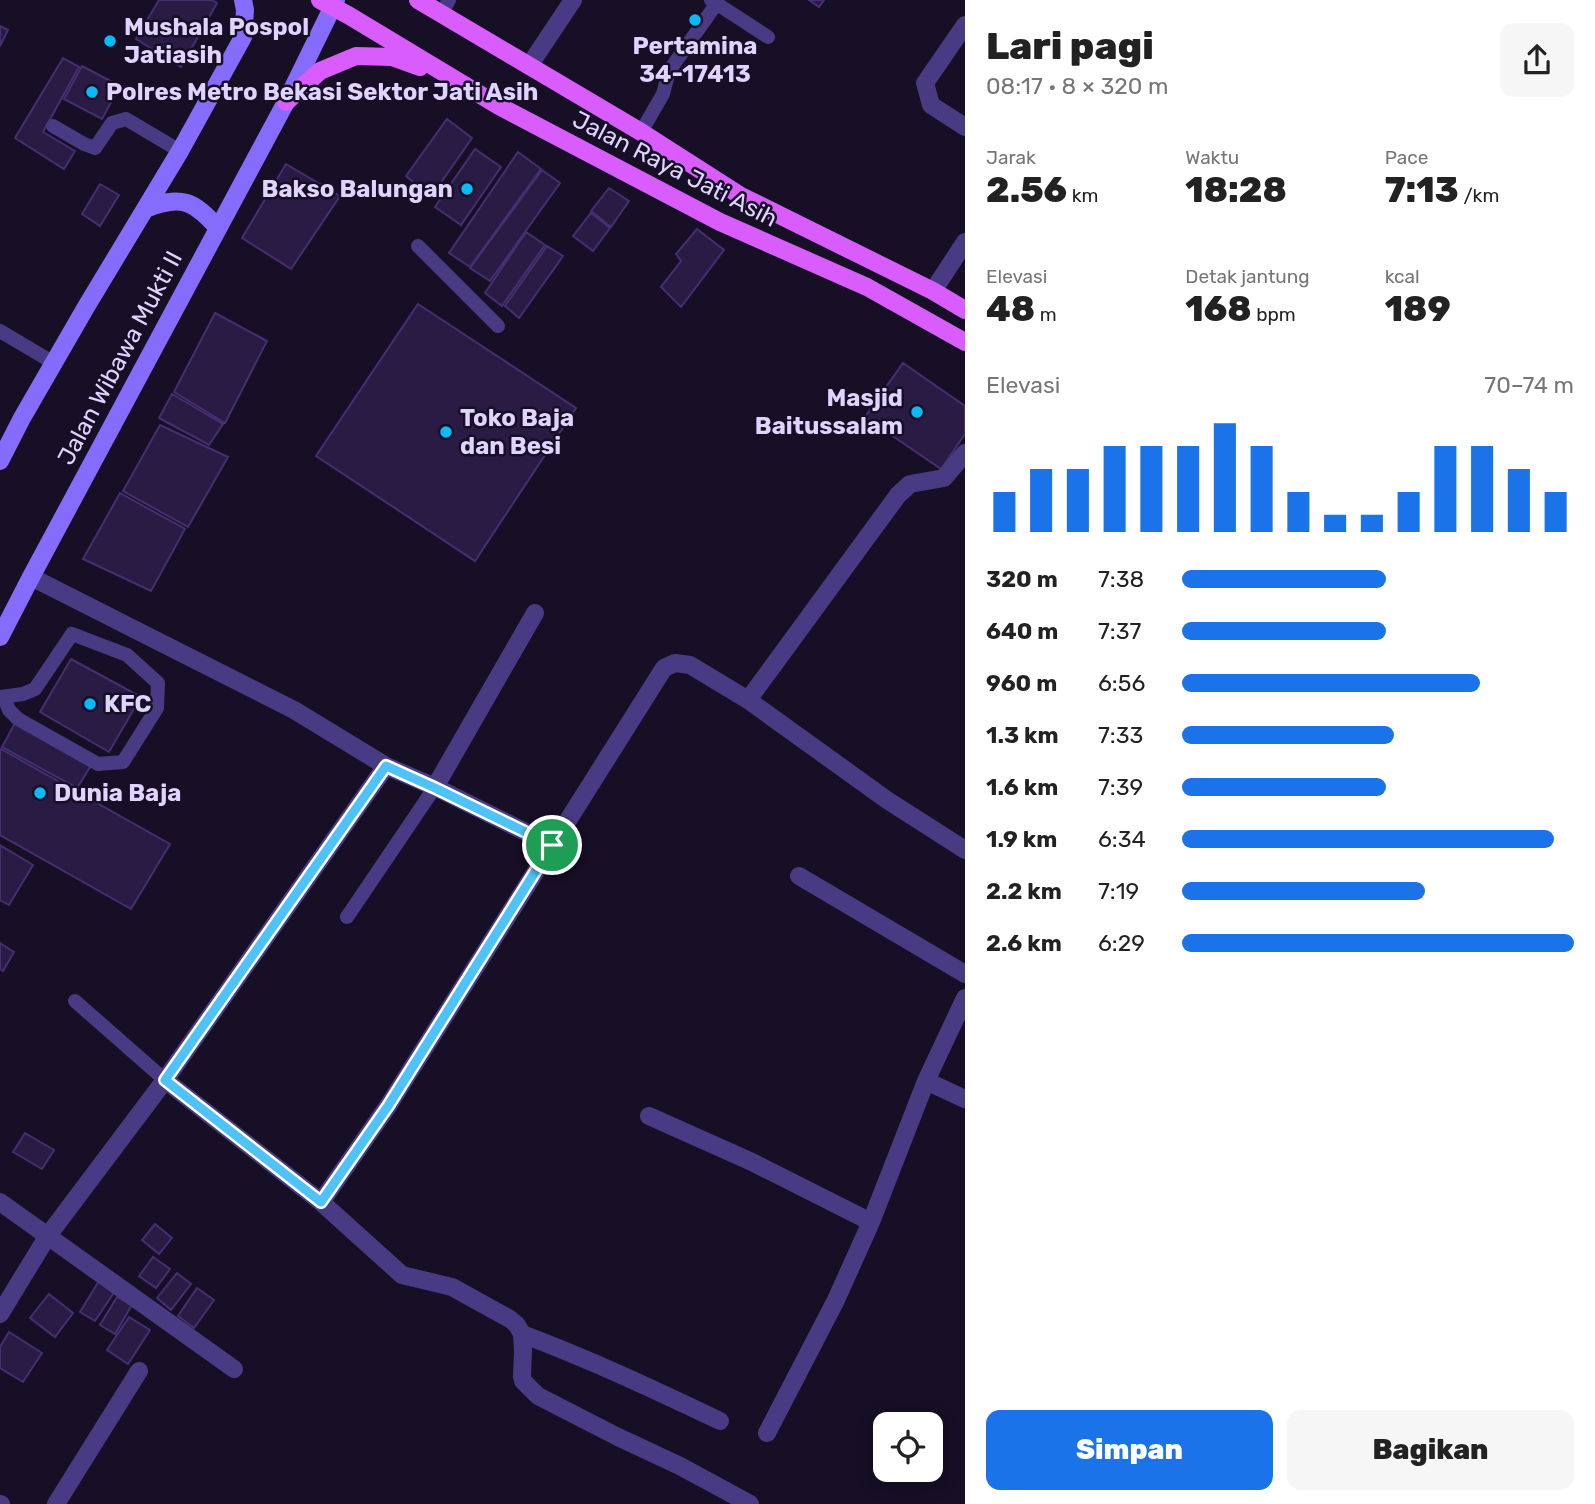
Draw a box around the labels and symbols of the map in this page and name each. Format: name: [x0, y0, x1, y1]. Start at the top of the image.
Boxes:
marker: Pertamina 34-17413: [687, 12, 703, 28]
place label: Mushala Pospol Jatiasih: [124, 13, 309, 69]
place label: Pertamina 34-17413: [632, 32, 758, 88]
marker: Mushala Pospol Jatiasih: [102, 33, 118, 49]
place label: Polres Metro Bekasi Sektor Jati Asih: [106, 78, 538, 106]
marker: Polres Metro Bekasi Sektor Jati Asih: [84, 84, 100, 100]
street label: Jalan Raya Jati Asih: [568, 105, 782, 233]
place label: Bakso Balungan: [262, 175, 453, 203]
marker: Bakso Balungan: [459, 181, 475, 197]
street label: Jalan Wibawa Mukti II: [52, 246, 188, 470]
place label: Masjid Baitussalam: [755, 384, 903, 440]
place label: Toko Baja dan Besi: [460, 404, 574, 460]
marker: Masjid Baitussalam: [909, 404, 925, 420]
marker: Toko Baja dan Besi: [438, 424, 454, 440]
place label: KFC: [104, 690, 152, 718]
marker: KFC: [82, 696, 98, 712]
place label: Dunia Baja: [54, 779, 181, 807]
marker: Dunia Baja: [32, 785, 48, 801]
pin: [522, 815, 582, 875]

